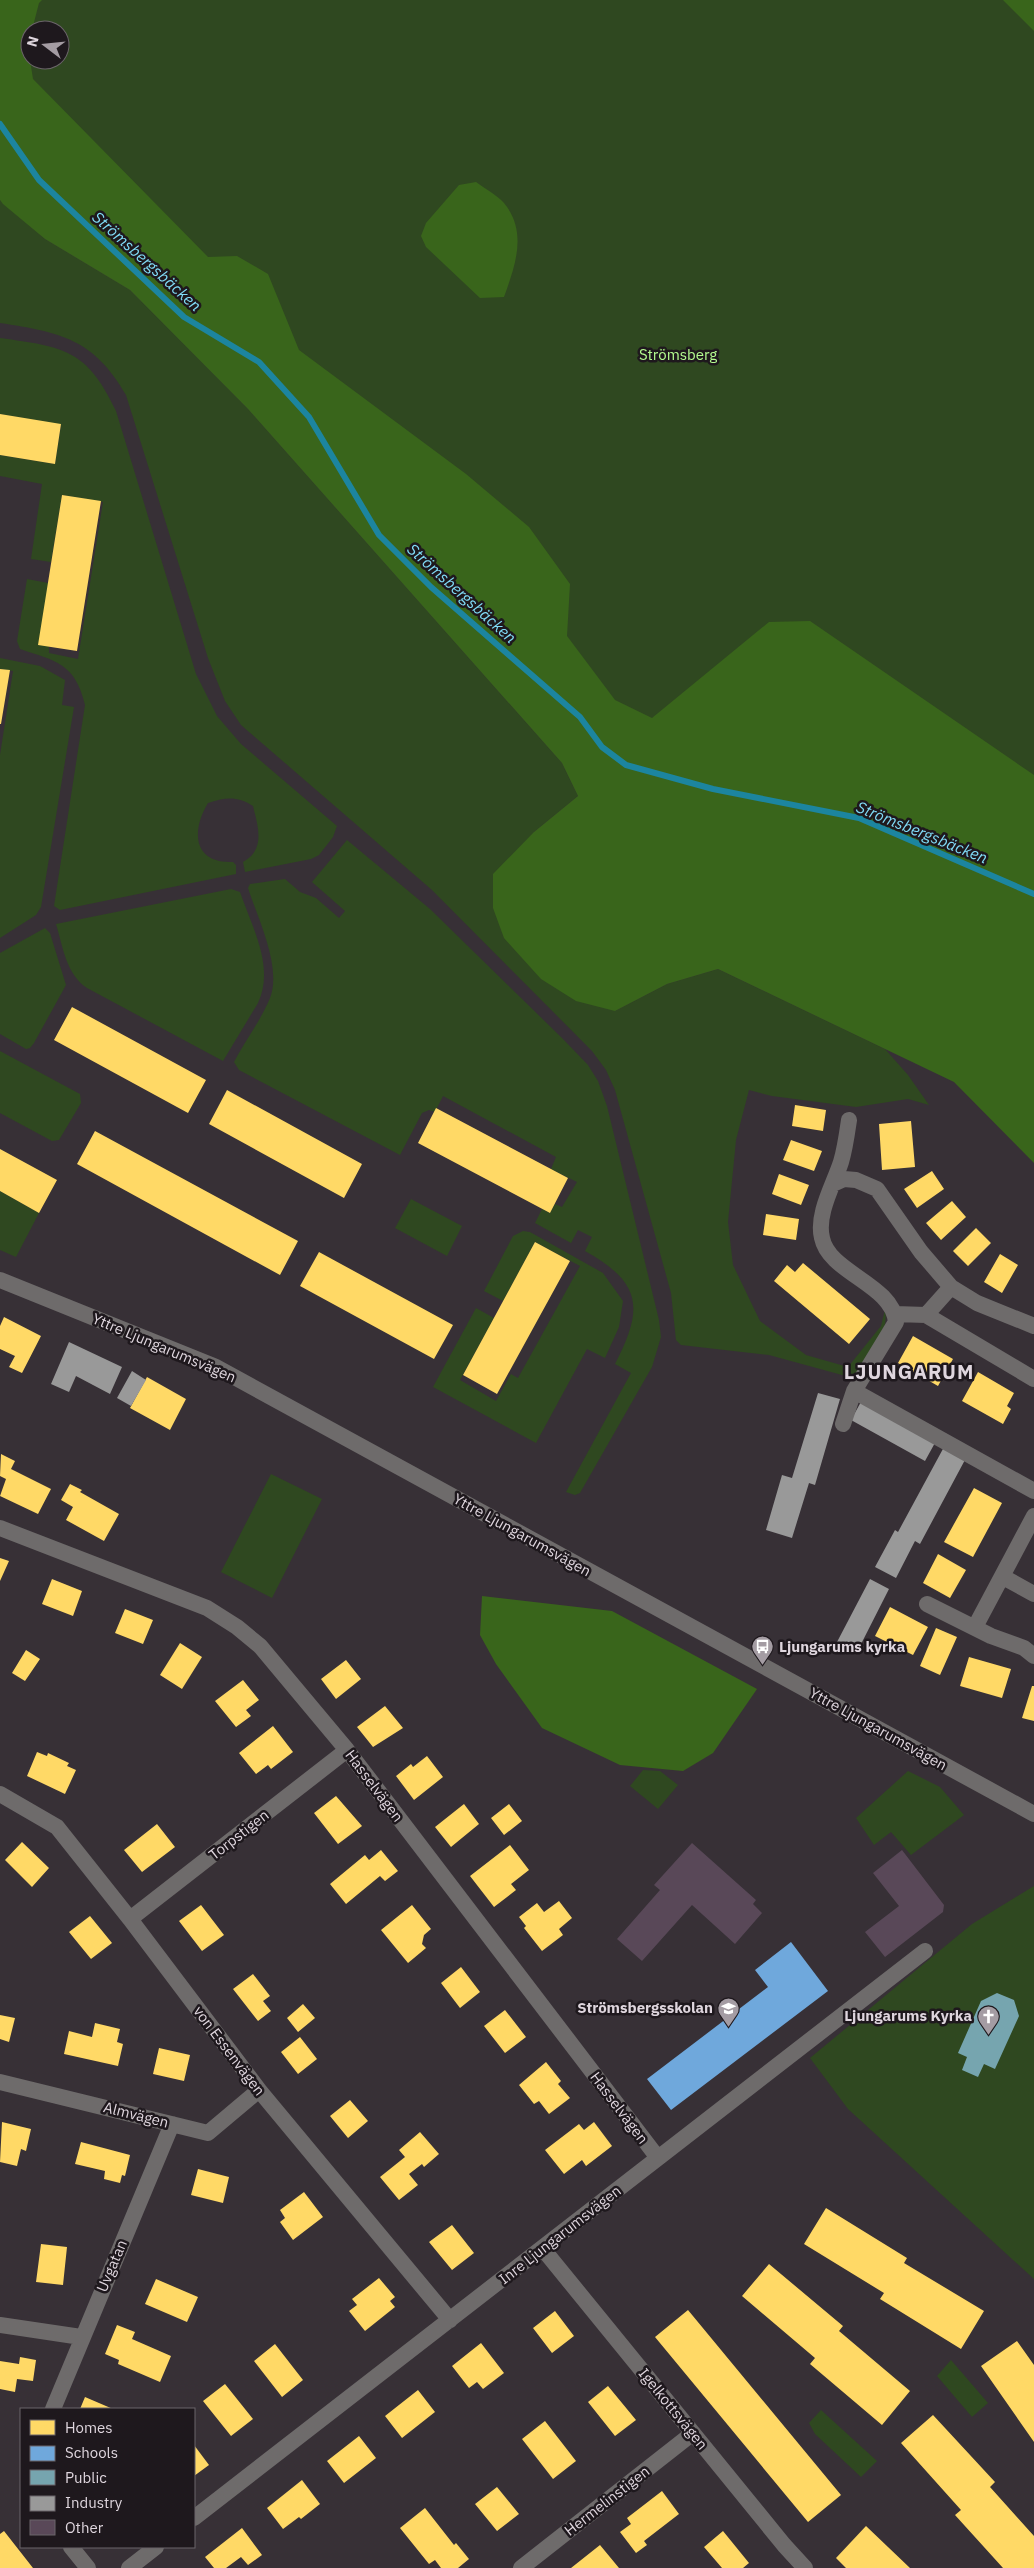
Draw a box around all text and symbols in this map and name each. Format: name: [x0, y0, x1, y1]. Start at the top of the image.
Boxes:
north arrow: [20, 20, 70, 70]
text: N: [22, 34, 43, 49]
water label: Strömsbergsbäcken: [88, 207, 206, 315]
park label: Strömsberg: [639, 345, 717, 364]
water label: Strömsbergsbäcken: [403, 539, 521, 647]
water label: Strömsbergsbäcken: [853, 797, 991, 867]
street label: Yttre Ljungarumsvägen: [89, 1309, 239, 1386]
district label: LJUNGARUM: [844, 1358, 974, 1385]
street label: Yttre Ljungarumsvägen: [450, 1489, 594, 1580]
bus stop icon: Ljungarums kyrka: [751, 1635, 775, 1666]
place label: Ljungarums kyrka: [779, 1637, 906, 1656]
street label: Yttre Ljungarumsvägen: [806, 1683, 950, 1774]
street label: Hasselvägen: [341, 1746, 408, 1825]
street label: Torpstigen: [205, 1805, 273, 1864]
school or university icon: Strömsbergsskolan: [717, 1996, 741, 2027]
place label: Strömsbergsskolan: [577, 1998, 713, 2017]
street label: von Essenvägen: [189, 2002, 269, 2099]
church icon: Ljungarums Kyrka: [976, 2004, 1000, 2035]
place label: Ljungarums Kyrka: [844, 2006, 972, 2025]
street label: Hasselvägen: [586, 2068, 653, 2147]
street label: Almvägen: [102, 2097, 171, 2132]
street label: Inre Ljungarumsvägen: [495, 2181, 625, 2288]
street label: Uvgatan: [92, 2237, 131, 2295]
street label: Igelkottsvägen: [635, 2364, 712, 2453]
legend: [20, 2408, 195, 2548]
text: Homes: [65, 2418, 113, 2437]
text: Schools: [65, 2443, 118, 2462]
street label: Hermelinstigen: [560, 2461, 653, 2540]
text: Public: [65, 2468, 107, 2487]
text: Industry: [65, 2493, 123, 2512]
text: Other: [65, 2518, 104, 2537]

